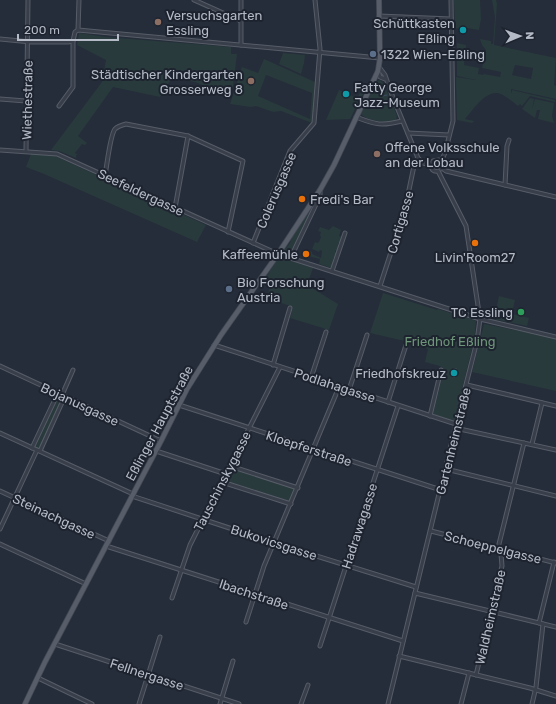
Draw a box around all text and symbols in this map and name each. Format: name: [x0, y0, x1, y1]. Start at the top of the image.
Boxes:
place label: Versuchsgarten Essling: [166, 8, 262, 39]
scale bar: [18, 16, 118, 42]
place label: Schüttkasten Eßling: [373, 16, 455, 47]
north arrow: [500, 16, 540, 56]
marker: Versuchsgarten Essling: [153, 17, 163, 27]
text: 200 m: [24, 23, 60, 37]
marker: Schüttkasten Eßling: [458, 25, 468, 35]
text: N: [523, 31, 536, 40]
place label: 1322 Wien-Eßling: [381, 47, 485, 63]
marker: 1322 Wien-Eßling: [368, 49, 378, 59]
street label: Wiethestraße: [19, 60, 36, 140]
place label: Städtischer Kindergarten Grosserweg 8: [91, 67, 243, 98]
marker: Städtischer Kindergarten Grosserweg 8: [246, 76, 256, 86]
place label: Fatty George Jazz-Museum: [354, 80, 440, 110]
marker: Fatty George Jazz-Museum: [341, 89, 351, 99]
place label: Offene Volksschule an der Lobau: [385, 140, 500, 170]
marker: Offene Volksschule an der Lobau: [372, 149, 382, 159]
street label: Colerusgasse: [254, 150, 300, 231]
street label: Seefeldergasse: [95, 166, 186, 220]
street label: Cortigasse: [384, 189, 418, 256]
place label: Fredi's Bar: [310, 192, 374, 207]
marker: Fredi's Bar: [297, 194, 307, 204]
marker: Livin'Room27: [470, 238, 480, 248]
place label: Kaffeemühle: [222, 247, 298, 262]
marker: Kaffeemühle: [301, 249, 311, 259]
place label: Livin'Room27: [435, 250, 516, 265]
place label: Bio Forschung Austria: [237, 275, 325, 305]
marker: Bio Forschung Austria: [224, 284, 234, 294]
place label: TC Essling: [451, 305, 513, 321]
marker: TC Essling: [516, 307, 526, 317]
park label: Friedhof Eßling: [404, 334, 496, 350]
street label: Eßlinger Hauptstraße: [123, 363, 197, 484]
street label: Podlahagasse: [292, 365, 377, 407]
place label: Friedhofskreuz: [355, 366, 446, 381]
marker: Friedhofskreuz: [449, 368, 459, 378]
street label: Bojanusgasse: [38, 380, 121, 430]
street label: Gartenheimstraße: [433, 386, 474, 496]
street label: Kloepferstraße: [264, 428, 354, 469]
street label: Tauschinskygasse: [191, 429, 255, 534]
street label: Hadrawagasse: [339, 481, 381, 571]
street label: Steinachgasse: [10, 491, 97, 543]
street label: Bukovicsgasse: [229, 521, 319, 564]
street label: Schoeppelgasse: [443, 528, 543, 568]
street label: Waldheimstraße: [472, 568, 509, 666]
street label: Ibachstraße: [217, 576, 290, 613]
street label: Fellnergasse: [108, 656, 186, 694]

